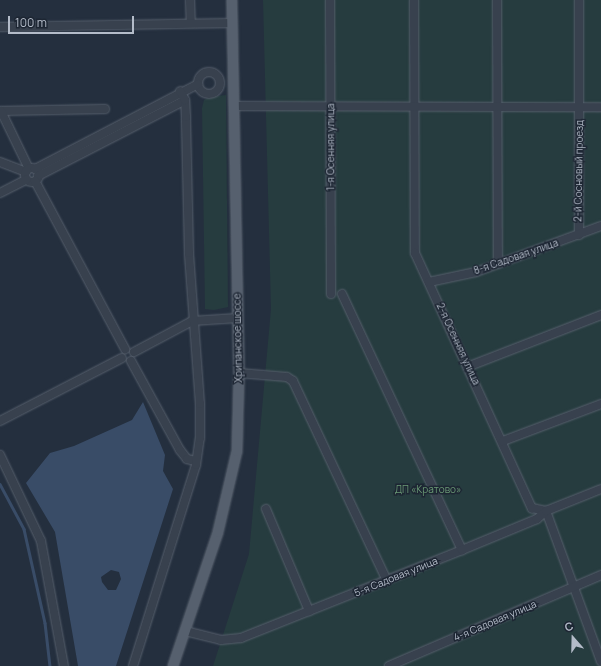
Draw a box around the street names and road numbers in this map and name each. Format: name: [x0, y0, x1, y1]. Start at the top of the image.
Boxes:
street label: 1-я Осенняя улица: [325, 103, 337, 191]
street label: 2-й Сосновый проезд: [572, 120, 586, 222]
street label: 8-я Садовая улица: [472, 237, 560, 277]
street label: Хрипанское шоссе: [231, 293, 245, 383]
street label: 2-я Осенняя улица: [434, 301, 482, 387]
street label: 5-я Садовая улица: [353, 555, 439, 599]
street label: 4-я Садовая улица: [452, 598, 538, 644]

